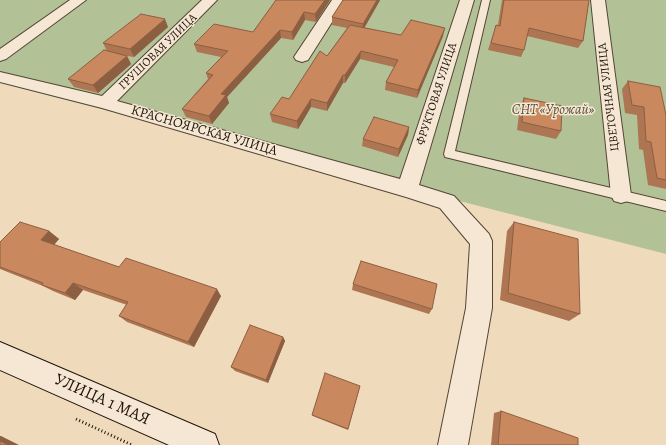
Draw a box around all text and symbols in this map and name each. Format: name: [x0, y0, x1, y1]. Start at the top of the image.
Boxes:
street label: ГРУШОВАЯ УЛИЦА: [116, 11, 200, 93]
street label: ФРУКТОВАЯ УЛИЦА: [414, 41, 460, 147]
street label: ЦВЕТОЧНАЯ УЛИЦА: [595, 42, 623, 152]
street label: КРАСНОЯРСКАЯ УЛИЦА: [129, 102, 279, 160]
park label: СНТ «Урожай»: [512, 103, 594, 119]
street label: УЛИЦА 1 МАЯ: [51, 370, 153, 430]

